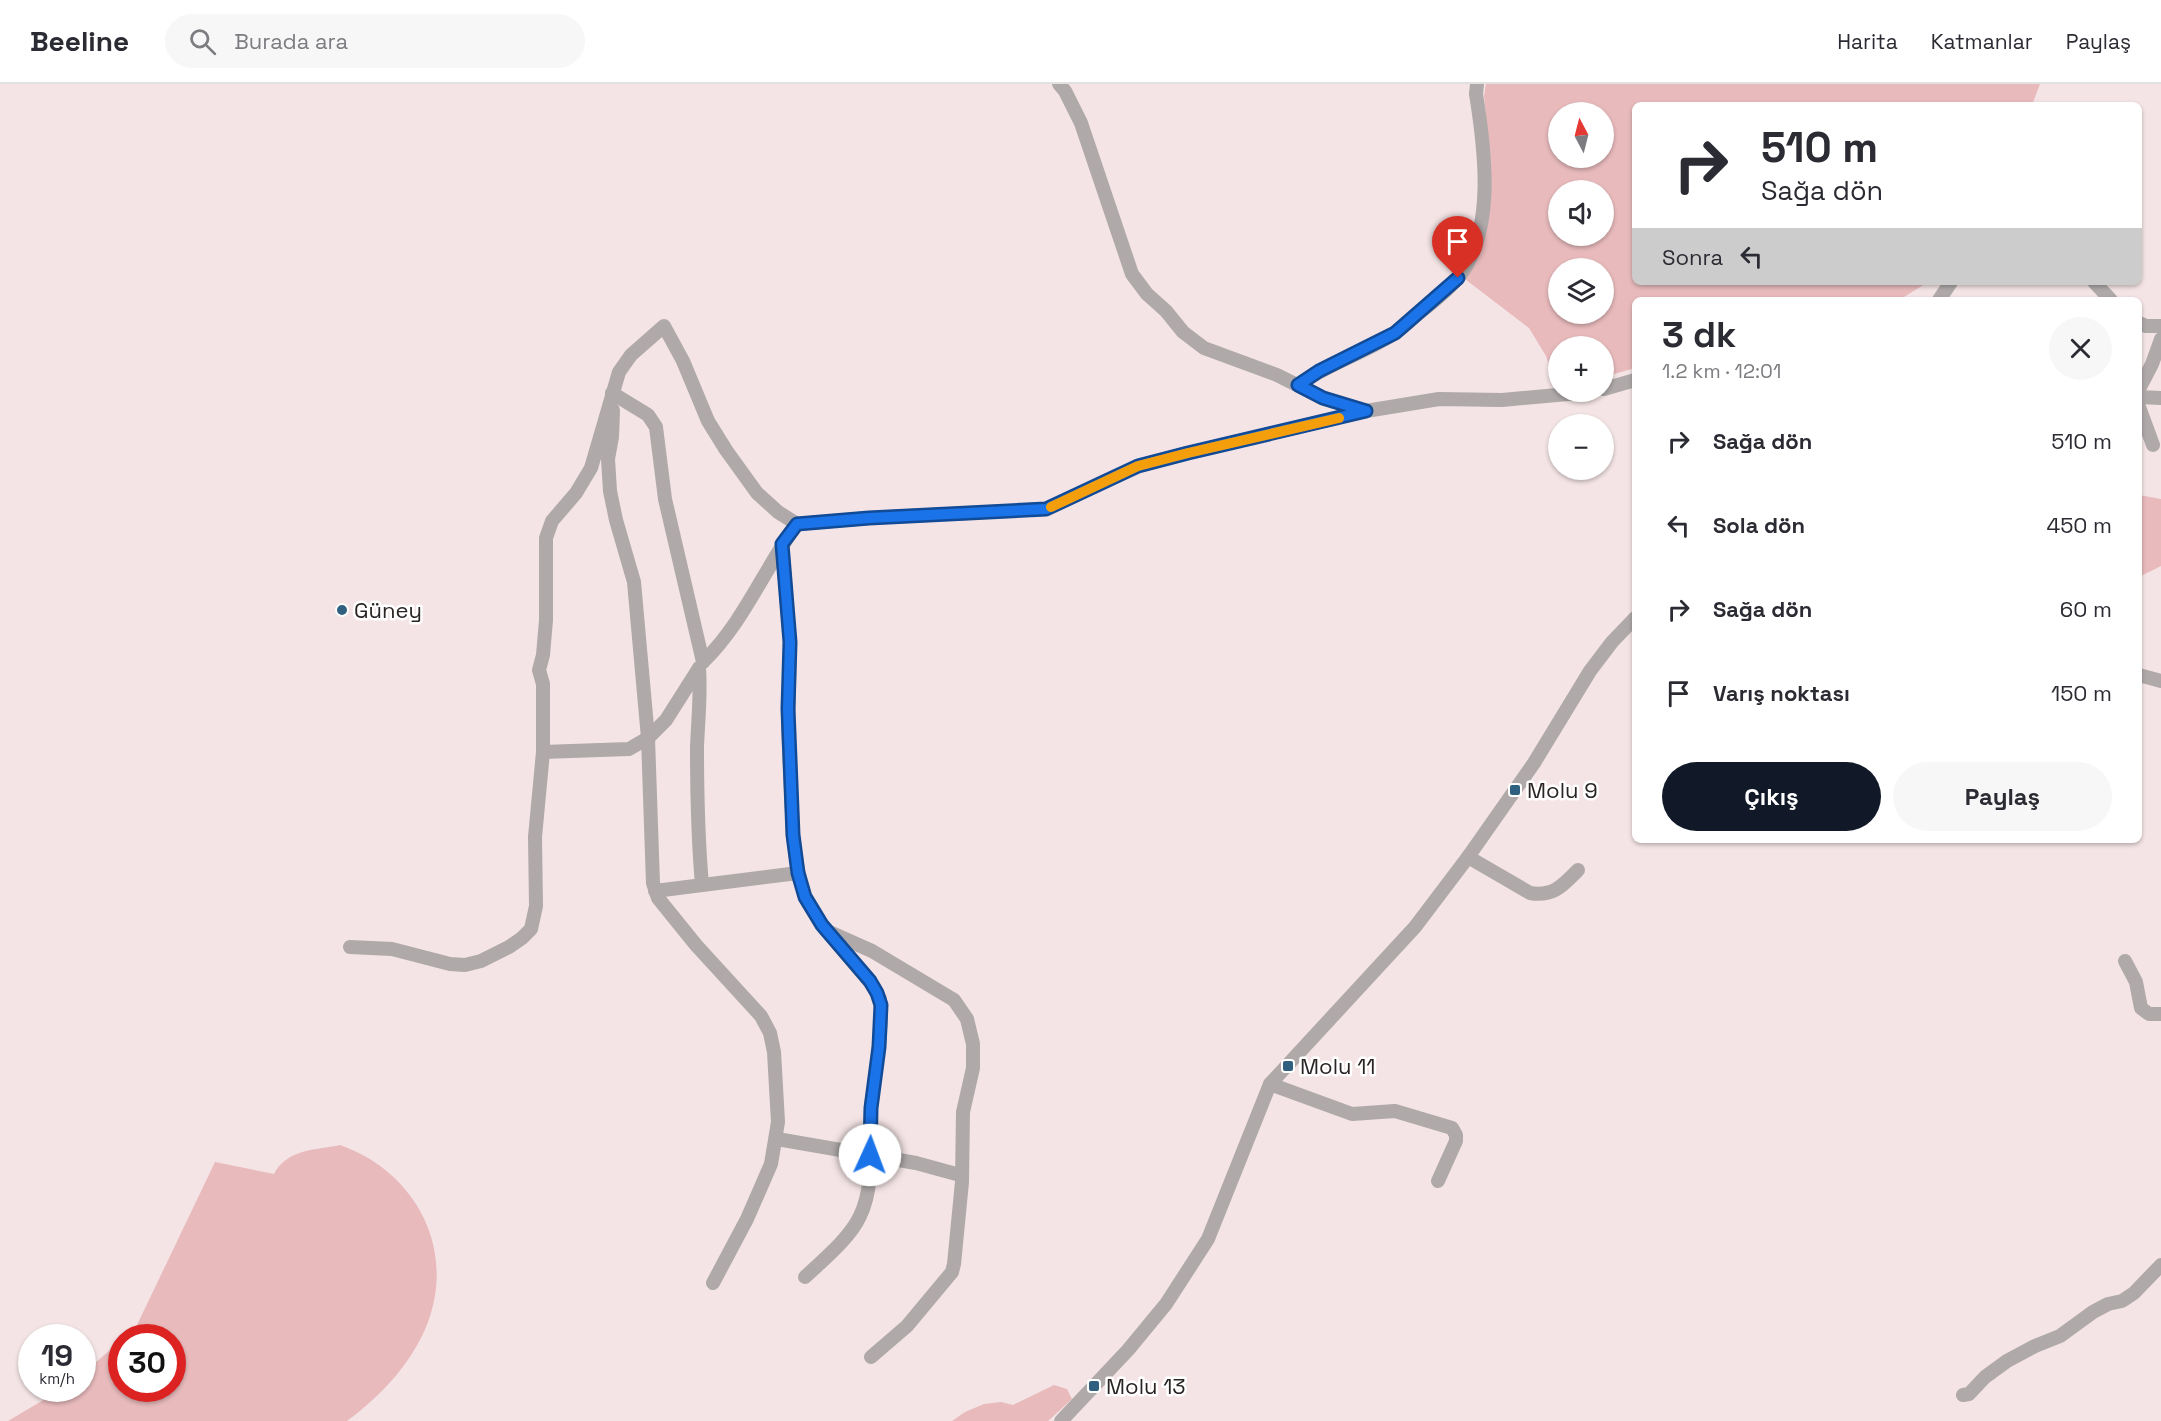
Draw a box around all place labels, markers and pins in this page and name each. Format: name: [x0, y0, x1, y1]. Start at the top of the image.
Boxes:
pin: [1432, 216, 1483, 278]
place label: Güney: [354, 596, 422, 624]
marker: Güney: [335, 603, 349, 617]
place label: Molu 9: [1527, 776, 1598, 804]
marker: Molu 9: [1508, 783, 1522, 797]
place label: Molu 11: [1300, 1052, 1376, 1080]
marker: Molu 11: [1281, 1059, 1295, 1073]
place label: Molu 13: [1106, 1372, 1186, 1400]
marker: Molu 13: [1087, 1379, 1101, 1393]

